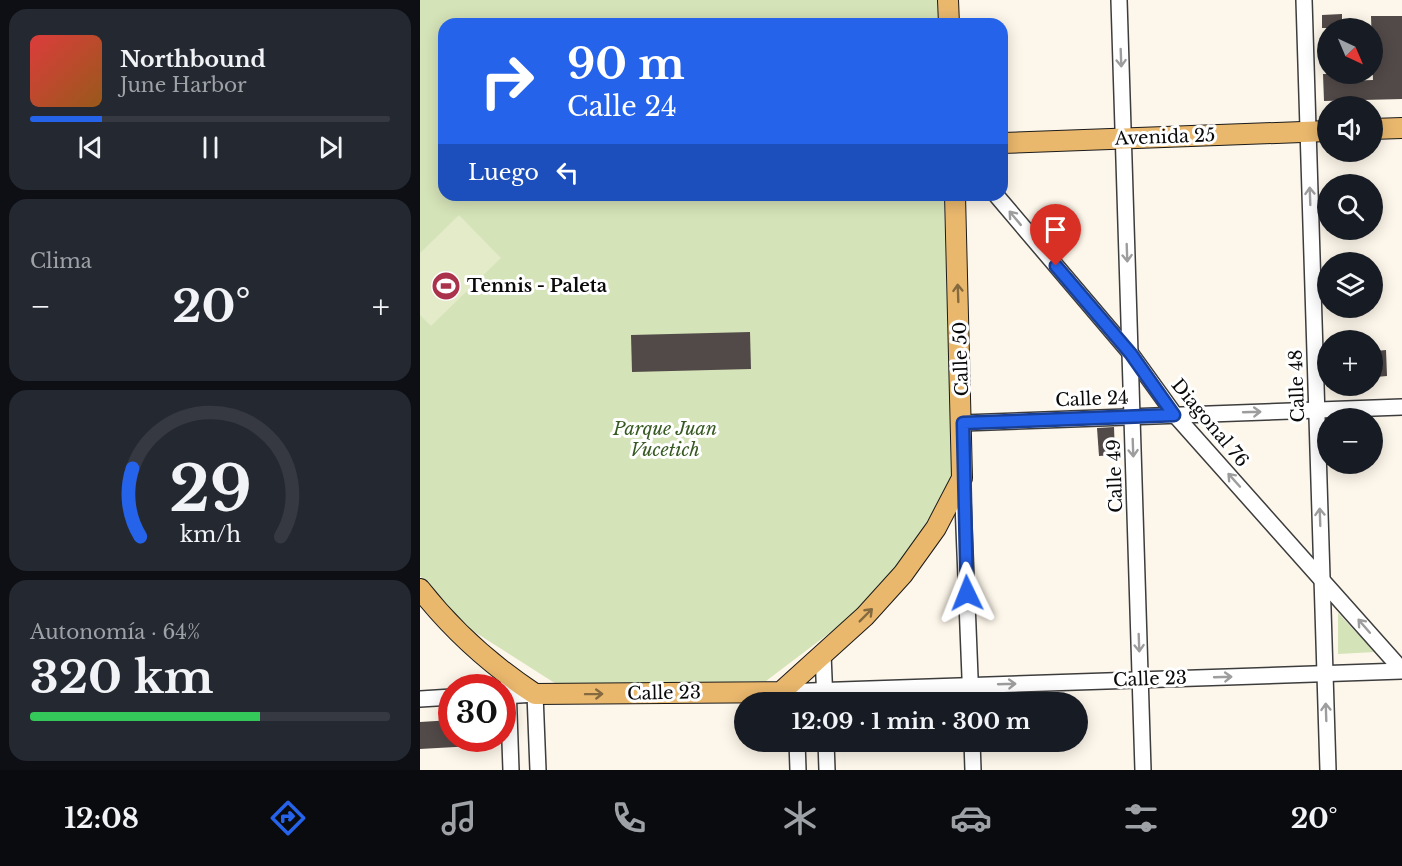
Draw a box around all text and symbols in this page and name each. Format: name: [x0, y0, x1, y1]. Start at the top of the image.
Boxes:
north arrow: [1317, 18, 1383, 84]
map controls: [1317, 18, 1383, 474]
text: 90 m: [567, 38, 685, 90]
icon: right: [468, 42, 546, 120]
text: Northbound: [120, 46, 266, 73]
one-way arrow: [1115, 48, 1127, 68]
text: June Harbor: [120, 73, 247, 97]
text: Calle 24: [567, 90, 677, 123]
button: sound: [1317, 96, 1383, 162]
street label: Avenida 25: [1113, 124, 1216, 150]
icon: previous: [74, 131, 107, 164]
icon: pause: [194, 131, 227, 164]
icon: next: [314, 131, 347, 164]
icon: left: [551, 156, 584, 189]
text: Luego: [468, 159, 539, 186]
button: search: [1317, 174, 1383, 240]
one-way arrow: [1304, 186, 1316, 206]
pin: [1030, 204, 1081, 266]
one-way arrow: [1008, 211, 1022, 226]
icon: arrive: [1039, 213, 1072, 246]
one-way arrow: [1122, 243, 1133, 263]
text: Clima: [30, 249, 92, 273]
button: layers: [1317, 252, 1383, 318]
sports icon: Tennis - Paleta: [430, 270, 462, 302]
place label: Tennis - Paleta: [467, 275, 608, 297]
text: 20°: [172, 278, 251, 334]
one-way arrow: [953, 284, 964, 304]
text: −: [30, 286, 51, 327]
text: +: [372, 286, 390, 327]
street label: Calle 50: [949, 321, 973, 397]
button: +: [1317, 330, 1383, 396]
street label: Calle 48: [1285, 349, 1309, 423]
street label: Diagonal 76: [1167, 374, 1253, 472]
street label: Calle 24: [1055, 387, 1129, 411]
one-way arrow: [1242, 407, 1262, 418]
button: −: [1317, 408, 1383, 474]
park label: Parque Juan Vucetich: [612, 418, 717, 461]
one-way arrow: [1128, 438, 1139, 458]
street label: Calle 49: [1103, 439, 1127, 513]
text: 29: [169, 450, 251, 528]
one-way arrow: [1227, 473, 1241, 488]
one-way arrow: [1315, 507, 1326, 527]
text: km/h: [180, 522, 241, 549]
position arrow: [935, 561, 999, 625]
one-way arrow: [859, 607, 874, 622]
one-way arrow: [1357, 619, 1371, 634]
text: Autonomía · 64%: [30, 620, 200, 644]
one-way arrow: [1134, 633, 1145, 653]
text: 320 km: [30, 649, 214, 705]
street label: Calle 23: [1113, 667, 1187, 691]
one-way arrow: [1212, 671, 1232, 682]
speed limit sign: 30: [438, 674, 516, 752]
one-way arrow: [997, 678, 1017, 690]
street label: Calle 23: [627, 681, 701, 705]
one-way arrow: [583, 688, 603, 700]
one-way arrow: [1321, 702, 1332, 722]
text: 12:09 · 1 min · 300 m: [792, 708, 1030, 735]
icon: directions: [267, 797, 309, 839]
icon: music: [438, 797, 480, 839]
icon: phone: [608, 797, 650, 839]
icon: climate: [779, 797, 821, 839]
icon: car: [950, 797, 992, 839]
icon: filters: [1120, 797, 1162, 839]
text: 12:08: [64, 802, 139, 835]
text: 20°: [1291, 802, 1338, 835]

